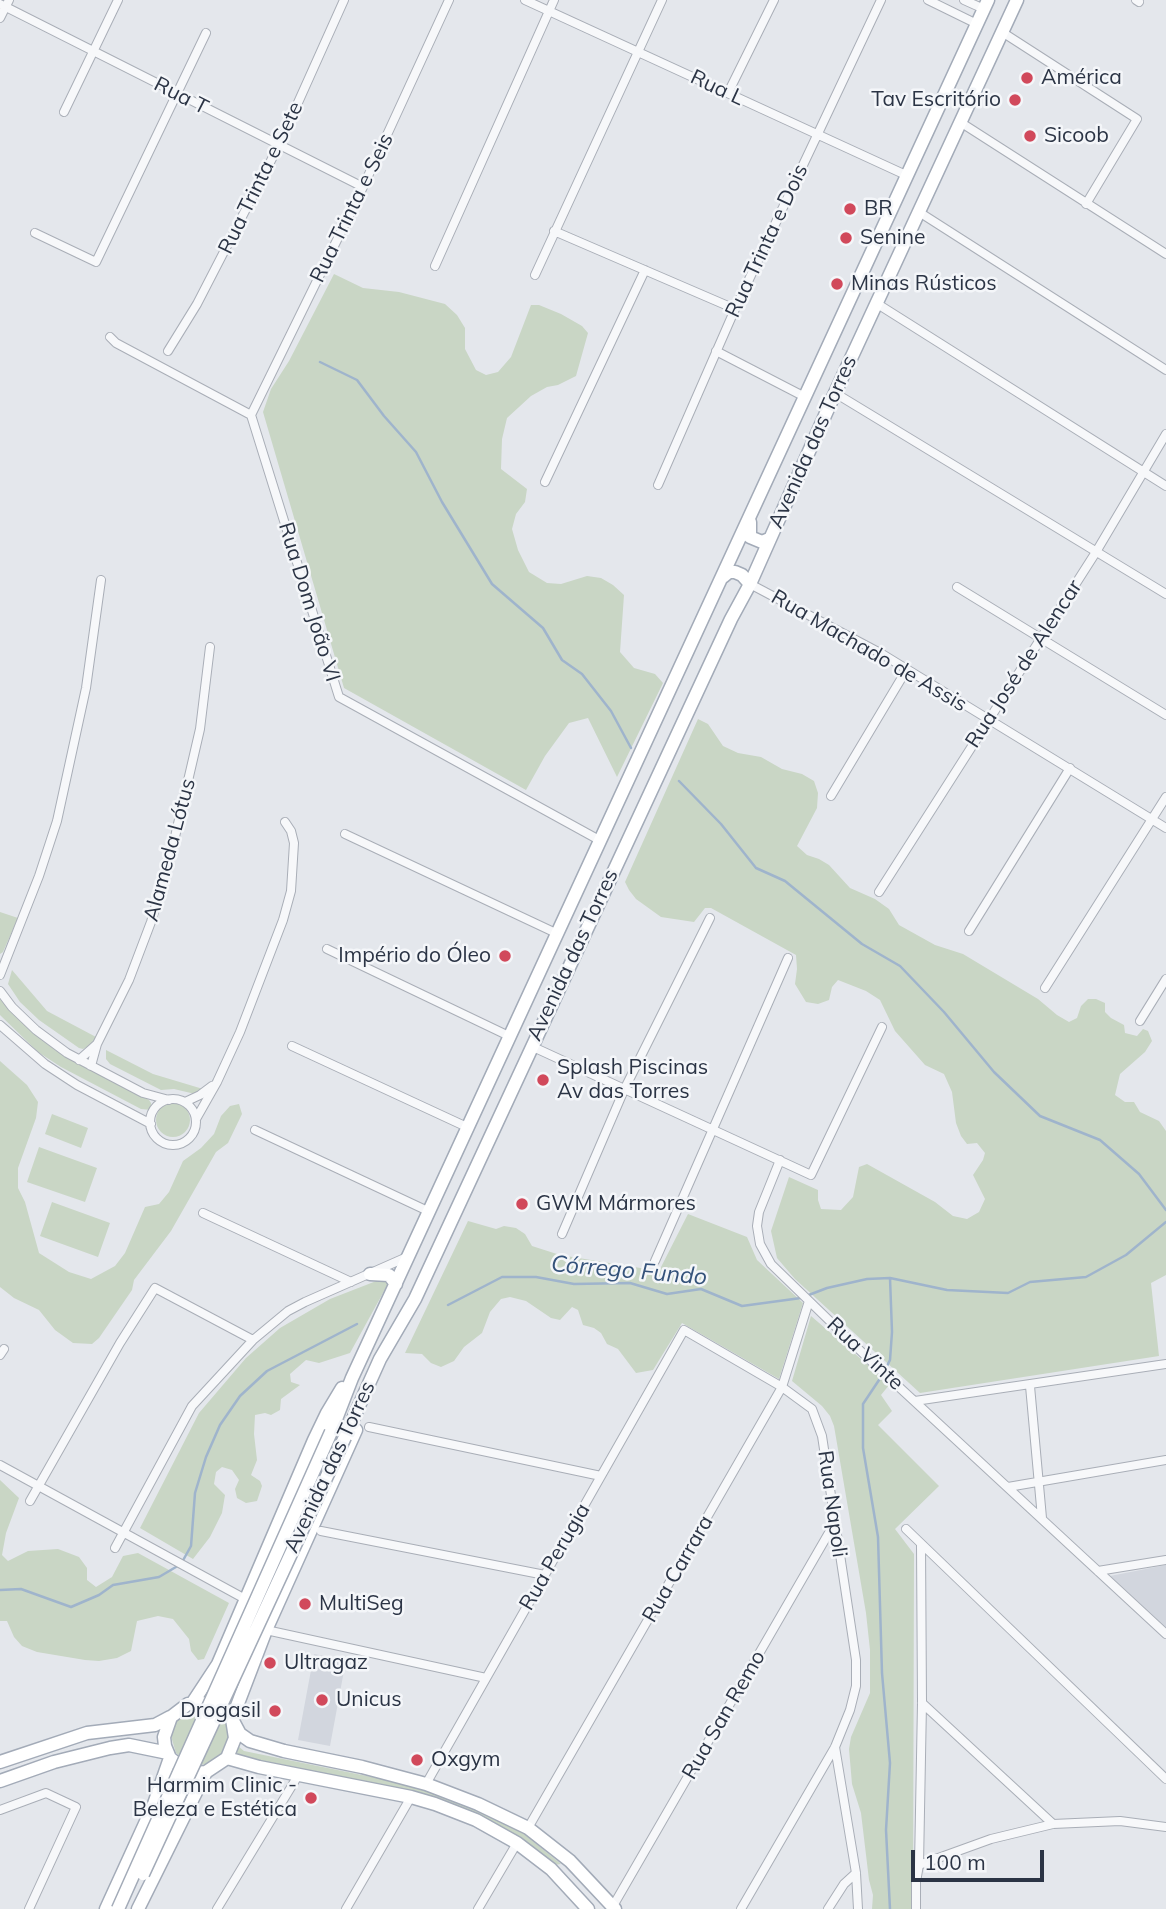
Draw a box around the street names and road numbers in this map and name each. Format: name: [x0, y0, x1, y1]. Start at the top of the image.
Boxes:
street label: Rua L: [686, 65, 748, 111]
street label: Rua T: [150, 72, 212, 120]
street label: Rua Trinta e Sete: [213, 98, 309, 258]
street label: Rua Trinta e Seis: [305, 129, 399, 287]
street label: Rua Trinta e Dois: [720, 160, 814, 322]
street label: Avenida das Torres: [764, 352, 862, 532]
street label: Rua Dom João VI: [273, 519, 345, 685]
street label: Rua José de Alencar: [960, 575, 1088, 753]
street label: Rua Machado de Assis: [767, 585, 971, 717]
street label: Alameda Lótus: [139, 776, 201, 924]
street label: Avenida das Torres: [522, 865, 624, 1045]
street label: Rua Vinte: [822, 1312, 908, 1396]
street label: Avenida das Torres: [279, 1377, 381, 1557]
street label: Rua Napoli: [812, 1449, 852, 1559]
street label: Rua Perugia: [514, 1499, 596, 1615]
street label: Rua Carrara: [637, 1511, 719, 1627]
street label: Rua San Remo: [677, 1646, 771, 1784]

